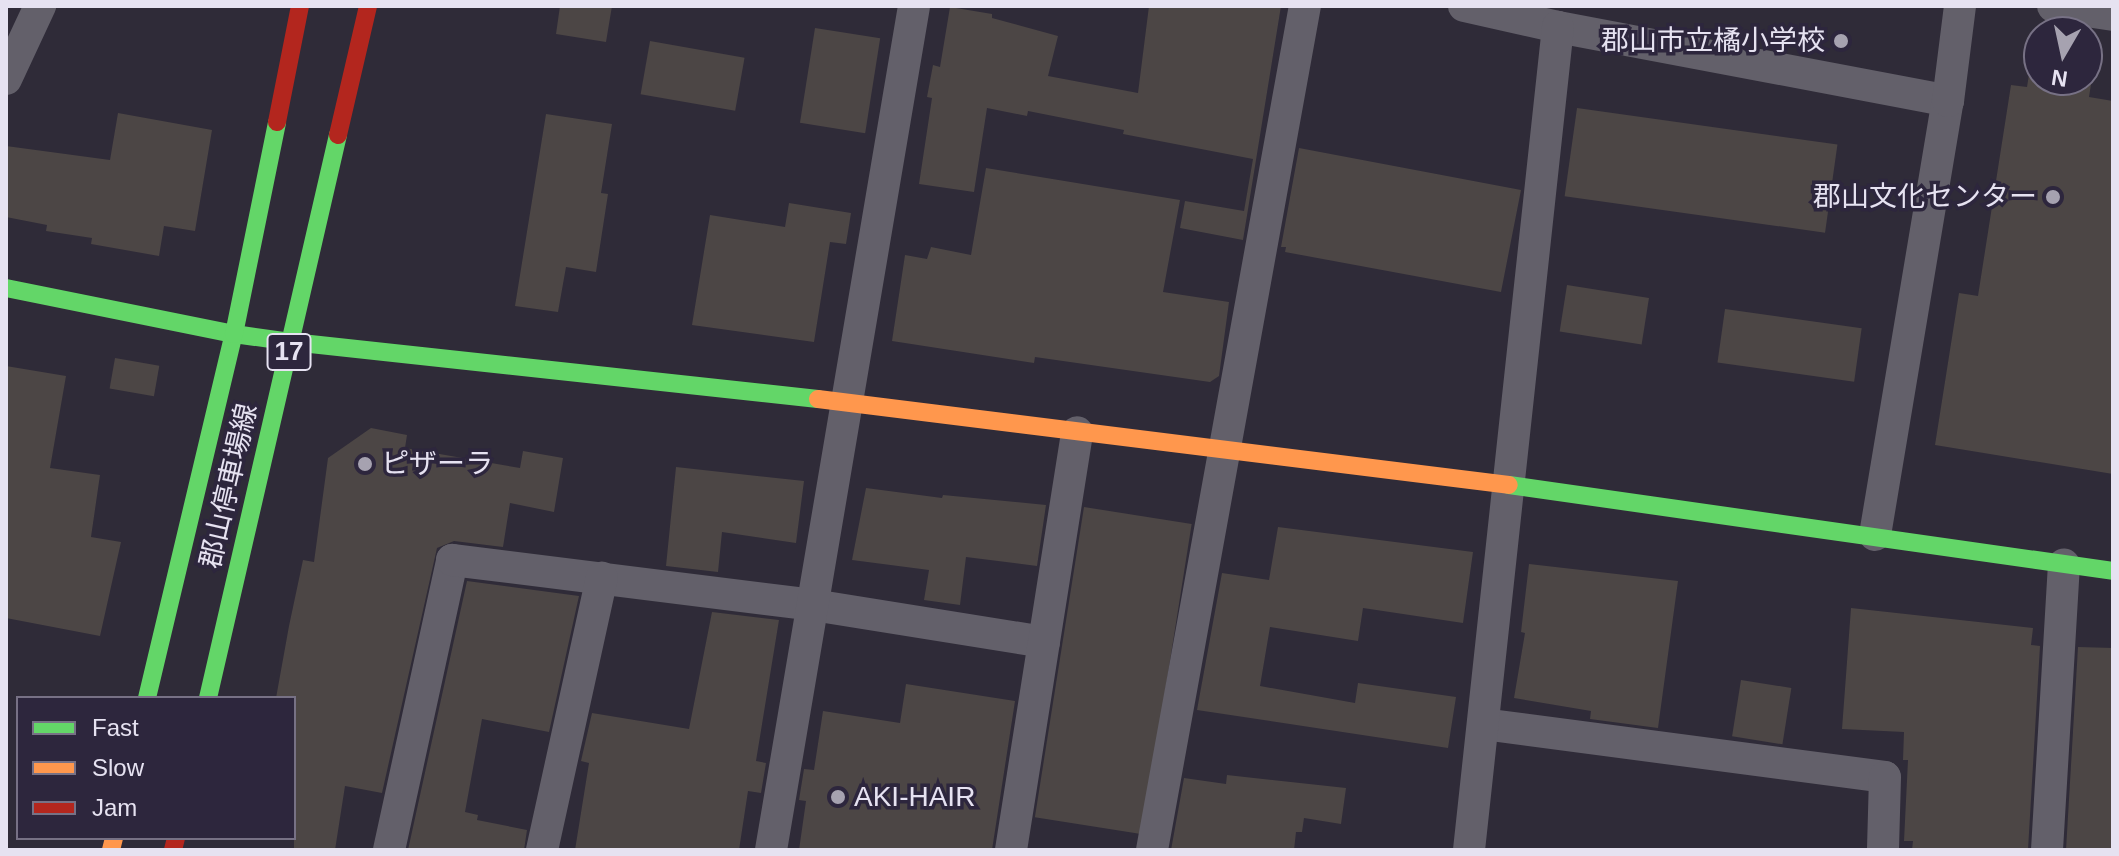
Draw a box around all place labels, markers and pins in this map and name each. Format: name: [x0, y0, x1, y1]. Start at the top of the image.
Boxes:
place label: 郡山市立橘小学校: [1601, 24, 1825, 58]
marker: 郡山市立橘小学校: [1832, 32, 1850, 50]
place label: 郡山文化センター: [1813, 180, 2037, 214]
marker: 郡山文化センター: [2044, 188, 2062, 206]
place label: ピザーラ: [381, 447, 493, 481]
marker: ピザーラ: [356, 455, 374, 473]
place label: AKI-HAIR: [854, 780, 975, 814]
marker: AKI-HAIR: [829, 788, 847, 806]

